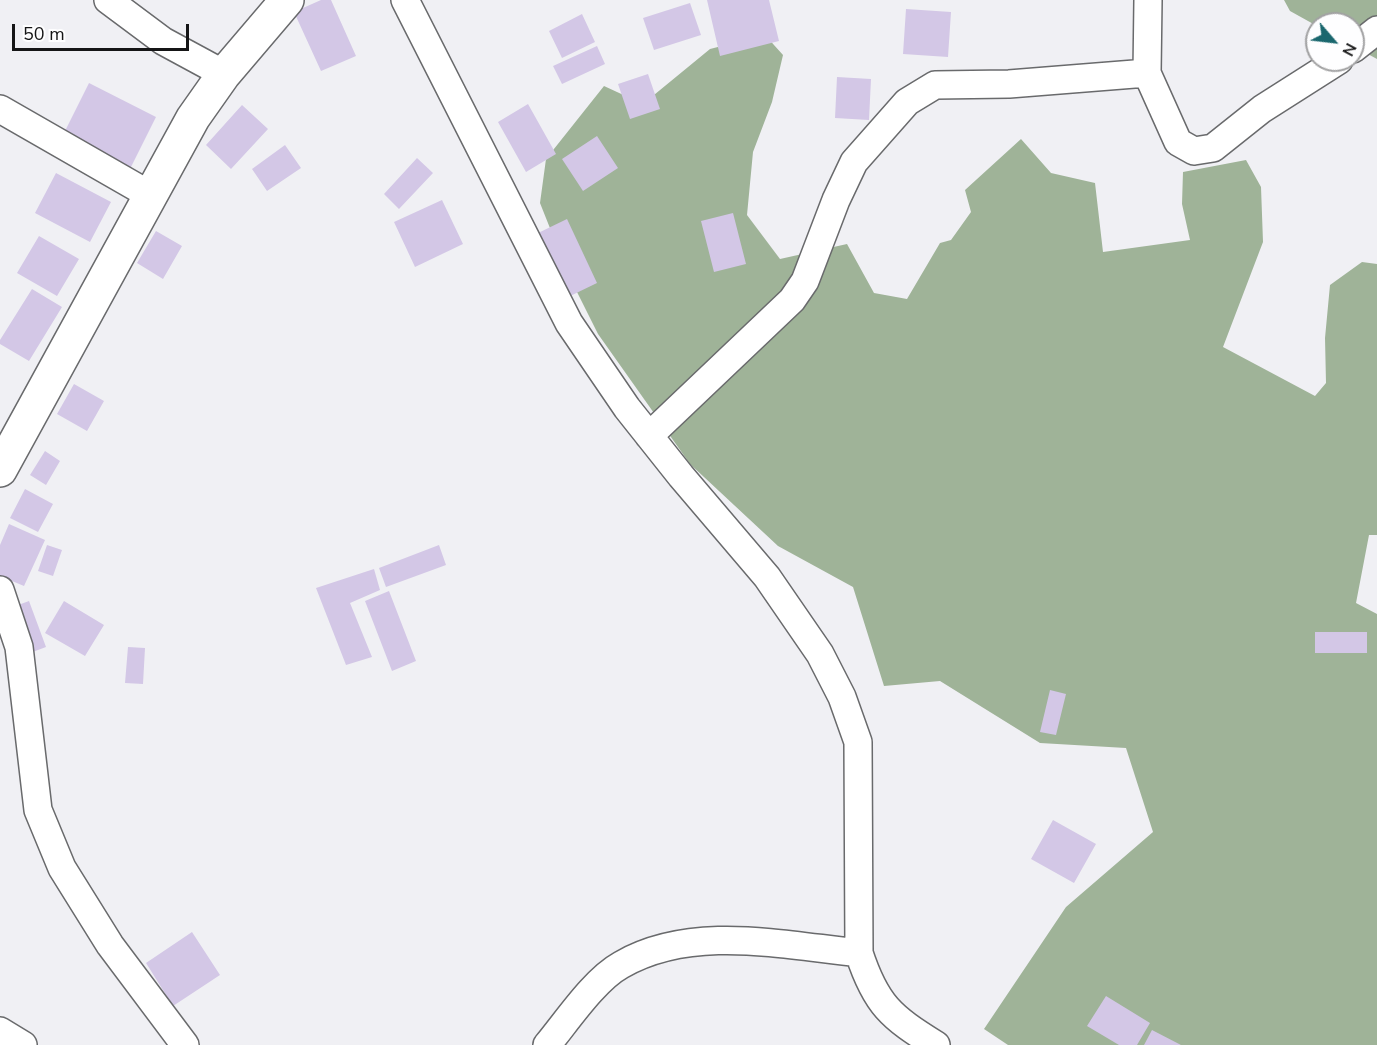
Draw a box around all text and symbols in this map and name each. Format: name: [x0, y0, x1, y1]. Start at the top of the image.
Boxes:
scale bar: [15, 12, 192, 50]
north arrow: [1305, 12, 1365, 72]
text: 50 m: [23, 22, 65, 46]
text: N: [1337, 39, 1362, 60]

